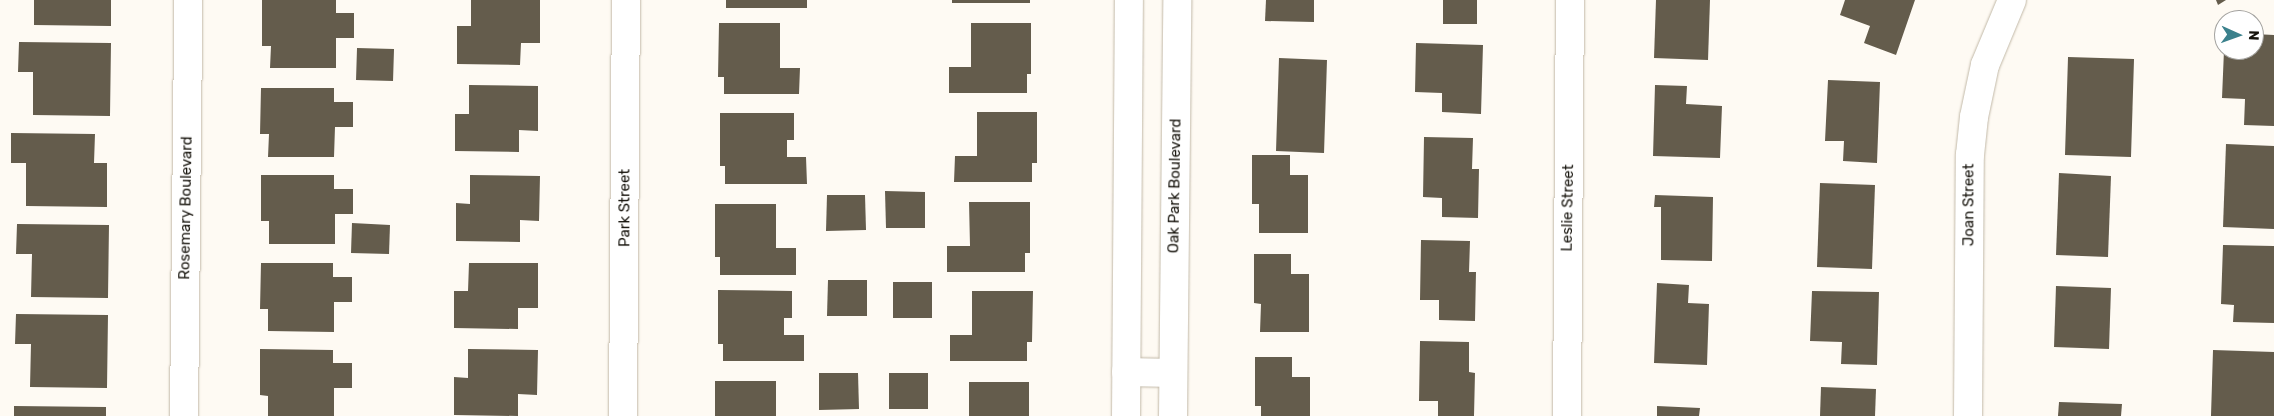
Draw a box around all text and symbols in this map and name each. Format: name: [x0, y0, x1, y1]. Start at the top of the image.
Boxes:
north arrow: [2214, 10, 2264, 60]
text: N: [2245, 30, 2262, 41]
street label: Oak Park Boulevard: [1165, 118, 1185, 254]
street label: Rosemary Boulevard: [176, 136, 196, 280]
street label: Leslie Street: [1558, 164, 1578, 252]
street label: Joan Street: [1960, 164, 1978, 246]
street label: Park Street: [616, 169, 634, 247]

